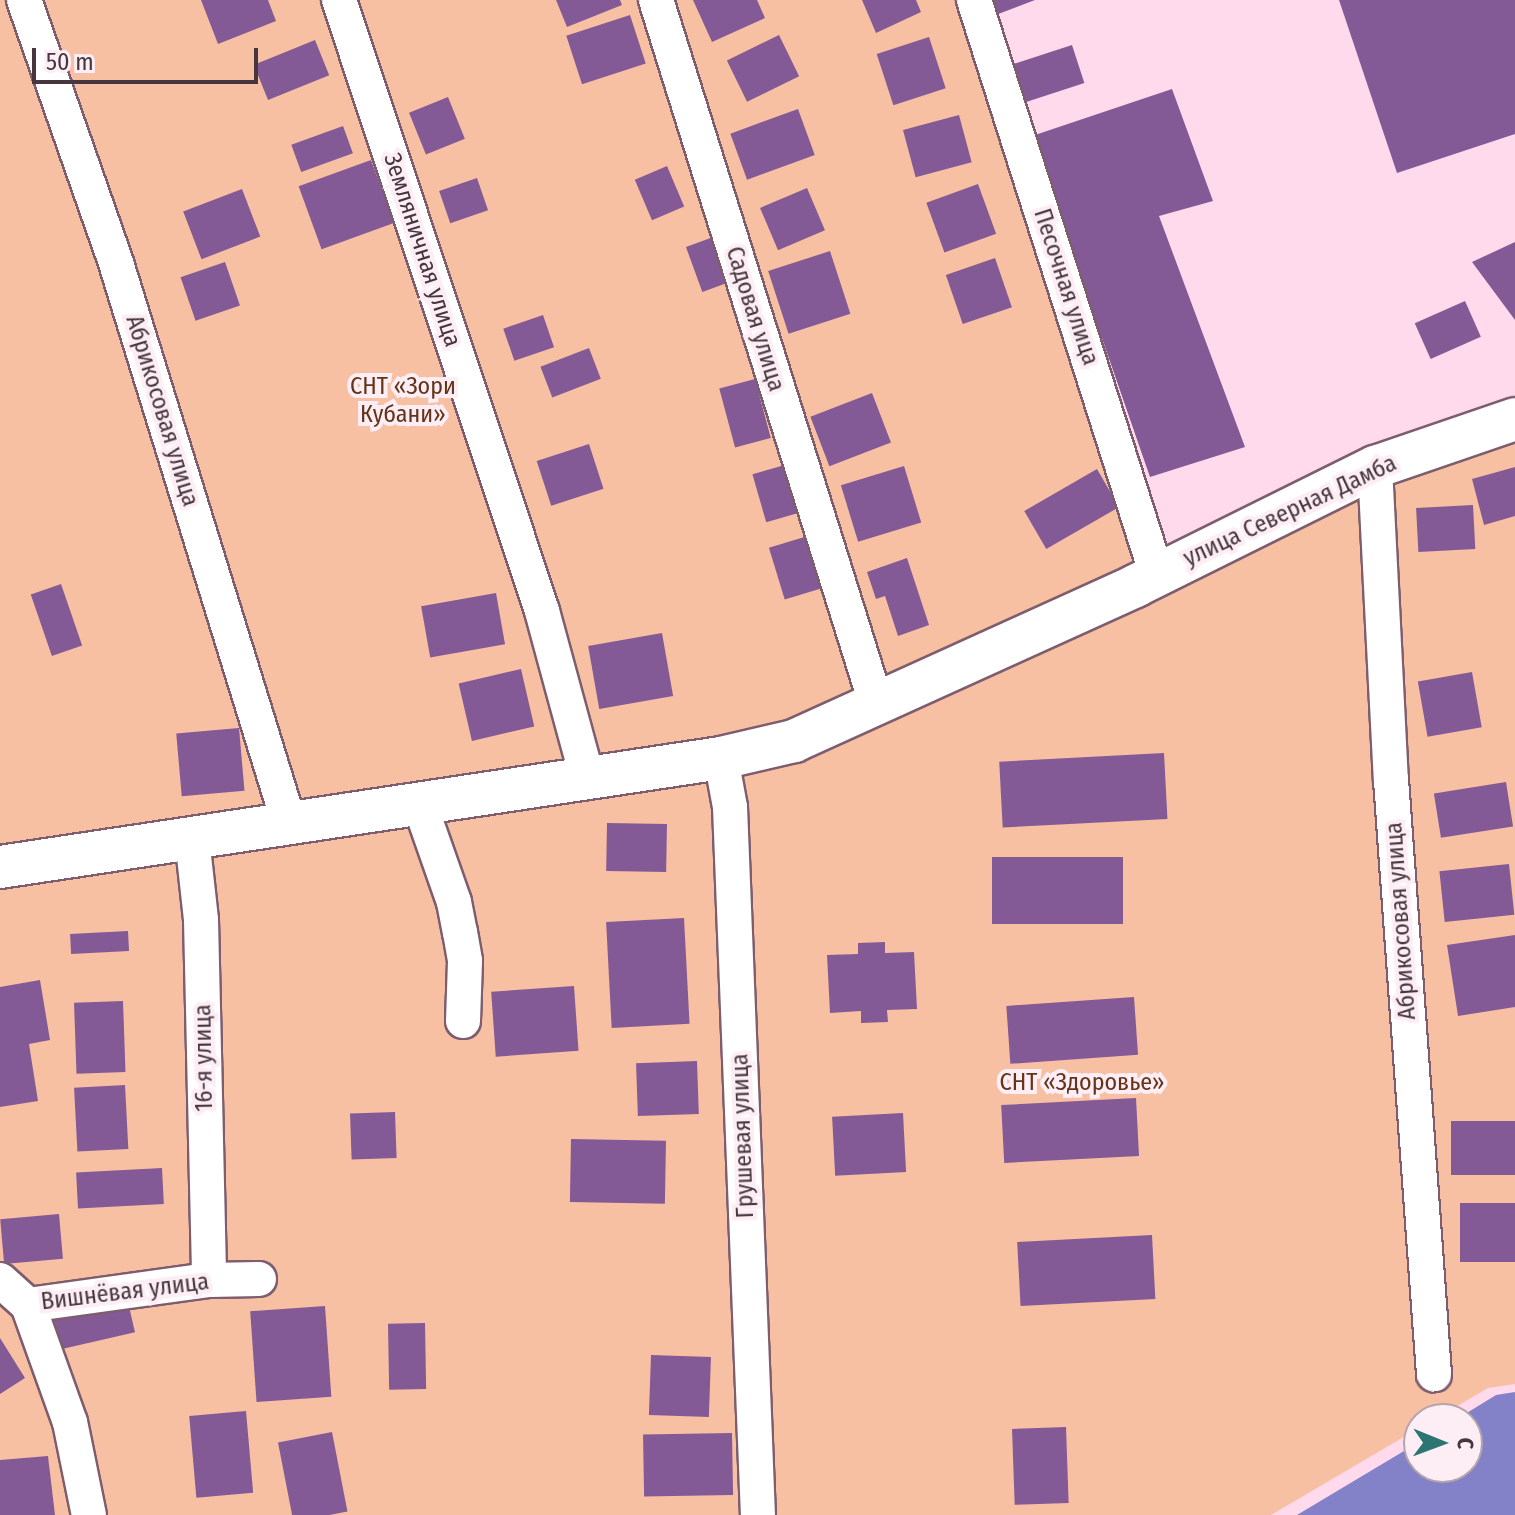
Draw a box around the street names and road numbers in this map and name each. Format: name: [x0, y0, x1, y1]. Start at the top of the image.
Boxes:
street label: Земляничная улица: [377, 150, 467, 350]
street label: Песочная улица: [1027, 205, 1105, 369]
street label: Садовая улица: [719, 243, 791, 395]
street label: Абрикосовая улица: [119, 312, 205, 510]
street label: улица Северная Дамба: [1179, 449, 1401, 573]
street label: Абрикосовая улица: [1380, 821, 1422, 1021]
street label: 16-я улица: [189, 1004, 219, 1112]
street label: Грушевая улица: [726, 1053, 760, 1219]
street label: Вишнёвая улица: [39, 1267, 211, 1317]

